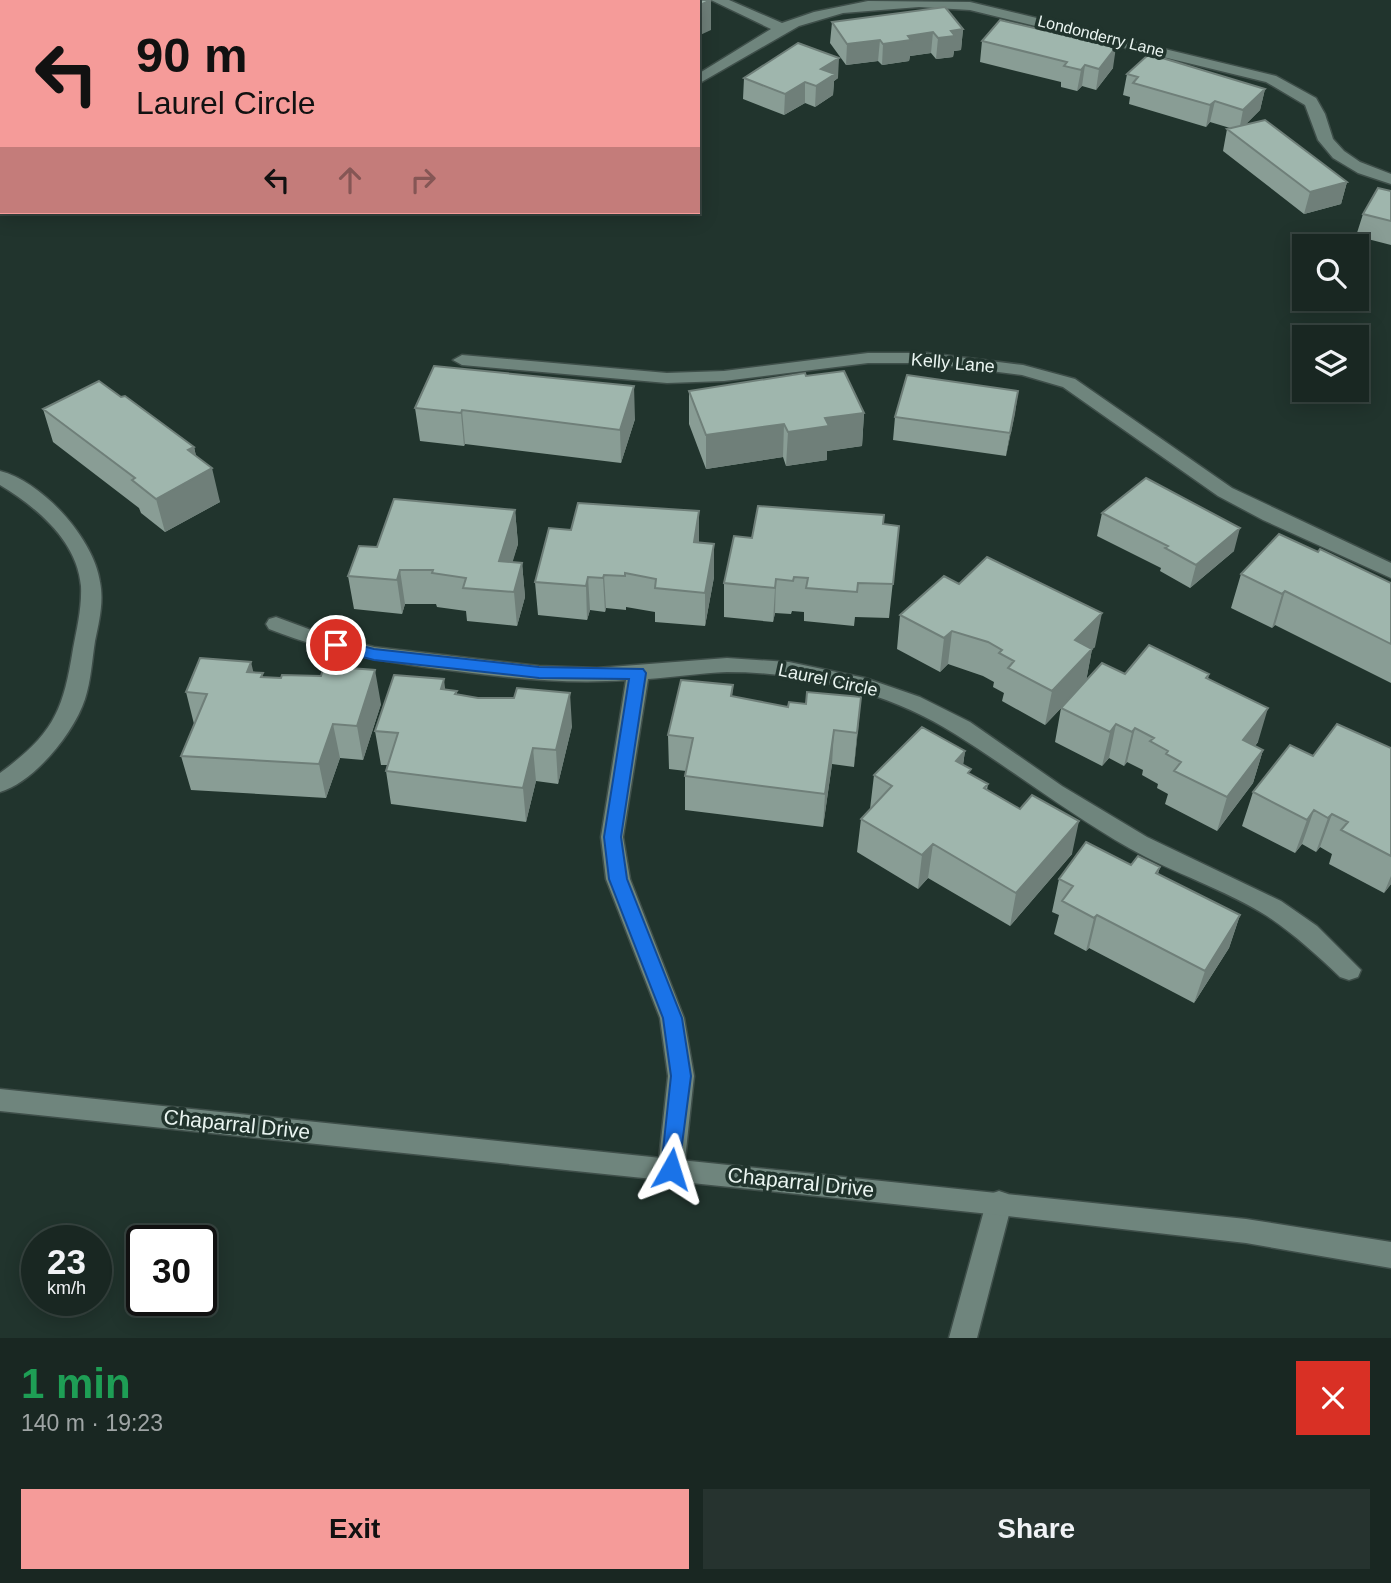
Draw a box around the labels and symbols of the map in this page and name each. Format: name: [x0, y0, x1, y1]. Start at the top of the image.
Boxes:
street label: Londonderry Lane: [1036, 12, 1166, 60]
street label: Kelly Lane: [910, 349, 996, 377]
pin: [306, 615, 366, 675]
street label: Laurel Circle: [777, 660, 879, 700]
street label: Chaparral Drive: [163, 1105, 311, 1143]
position arrow: [634, 1132, 708, 1206]
street label: Chaparral Drive: [727, 1163, 875, 1201]
speed limit sign: 30: [126, 1225, 217, 1316]

